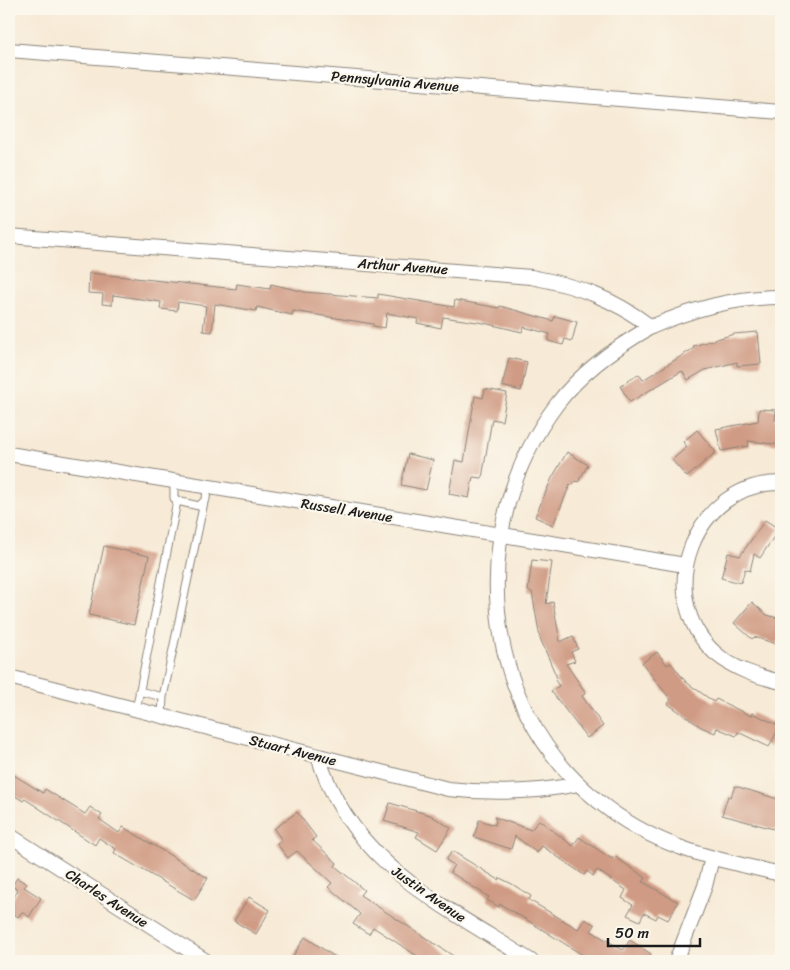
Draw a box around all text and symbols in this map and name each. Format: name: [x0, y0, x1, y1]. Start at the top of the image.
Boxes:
street label: Pennsylvania Avenue: [330, 63, 460, 100]
street label: Arthur Avenue: [356, 251, 449, 282]
street label: Russell Avenue: [299, 491, 395, 530]
street label: Stuart Avenue: [247, 728, 339, 773]
street label: Justin Avenue: [385, 859, 471, 929]
street label: Charles Avenue: [60, 862, 153, 935]
scale bar: [608, 915, 700, 947]
text: 50 m: [615, 920, 650, 946]

